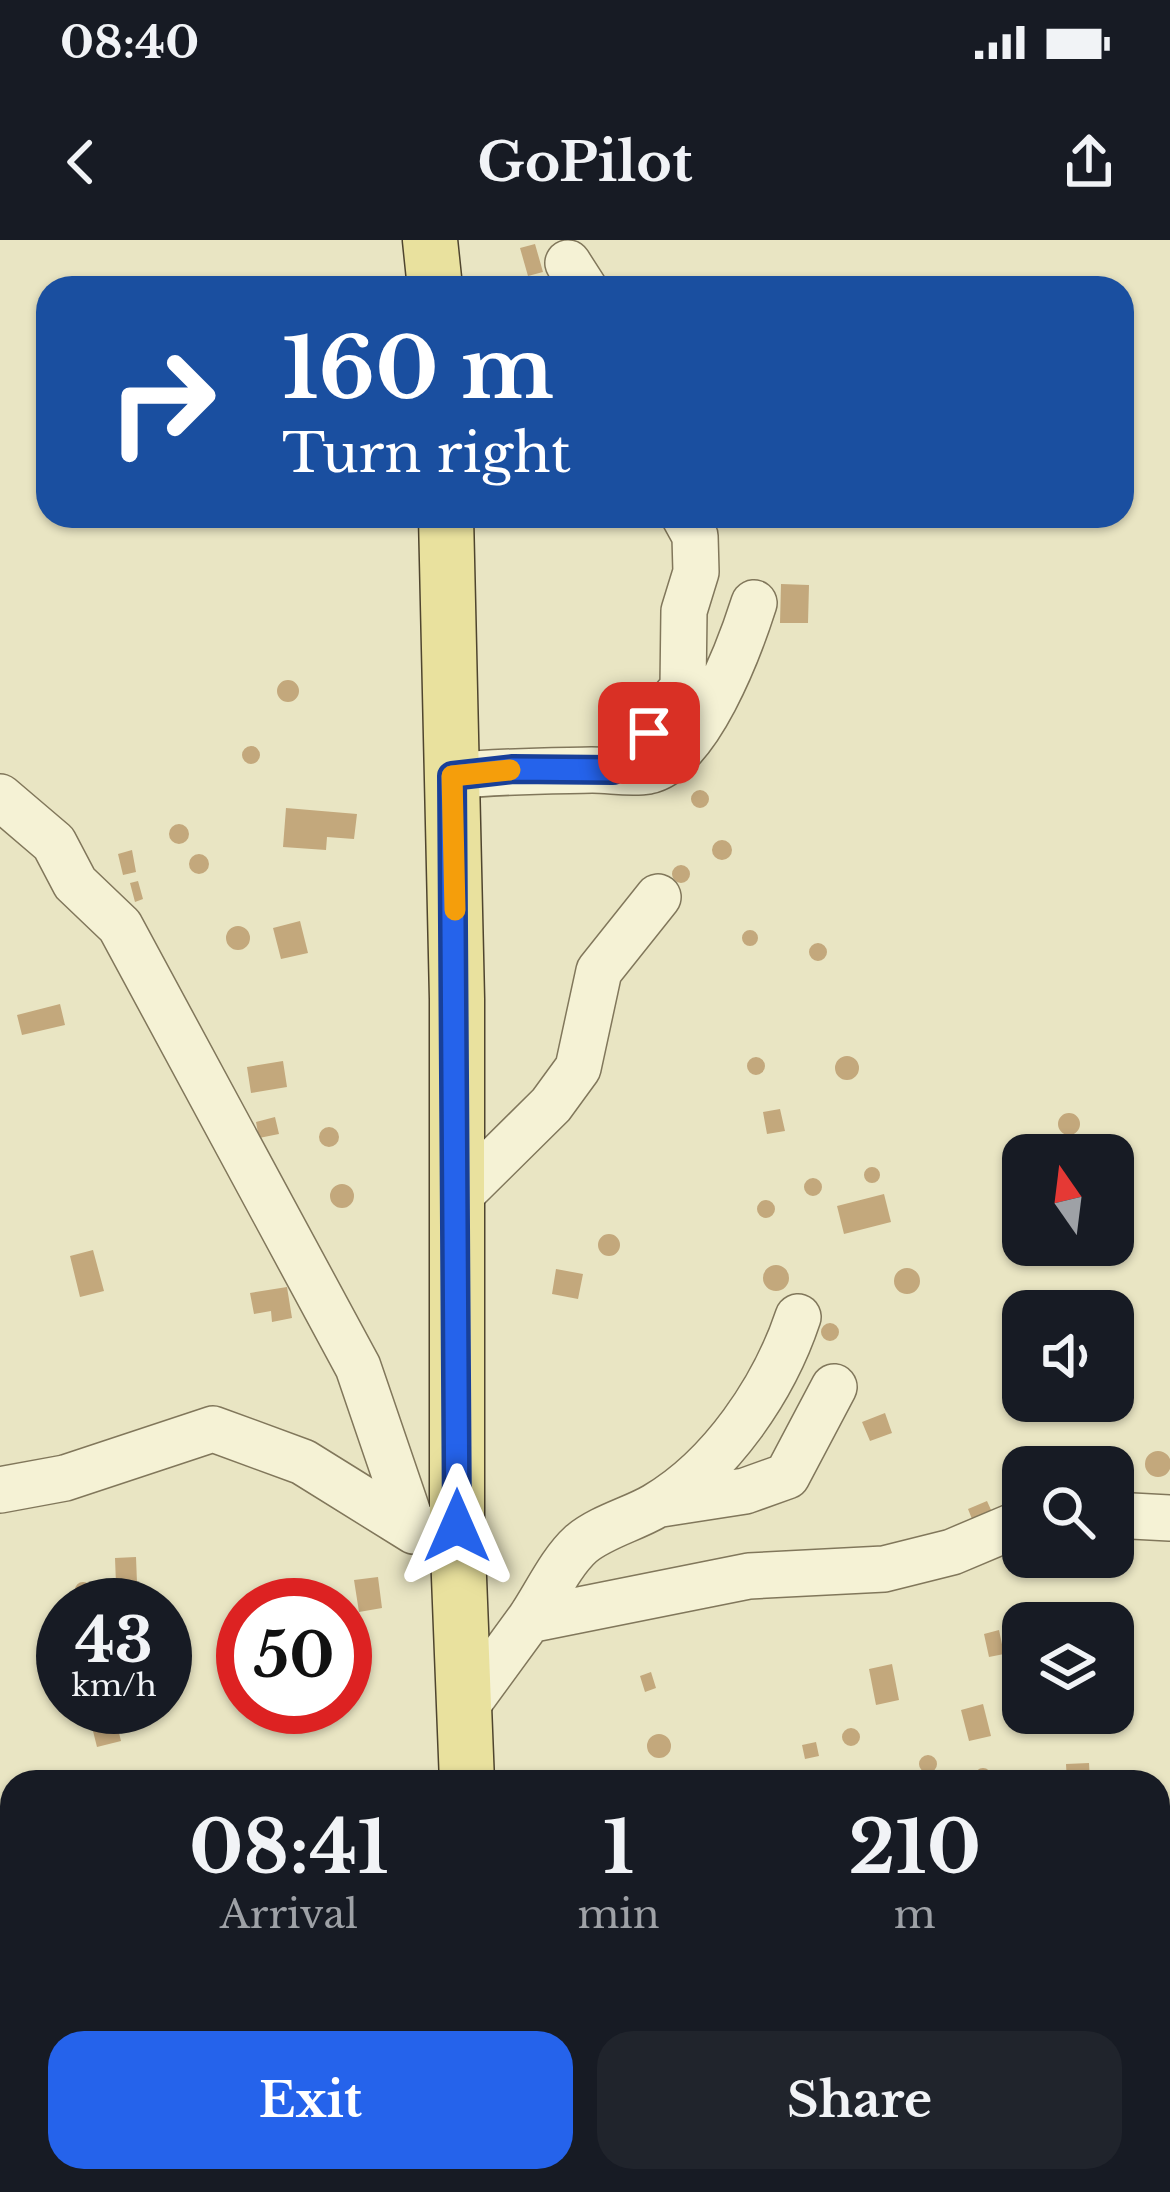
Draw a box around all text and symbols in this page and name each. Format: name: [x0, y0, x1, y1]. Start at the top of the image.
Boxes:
text: 08:40: [60, 14, 199, 70]
icon: back: [48, 129, 114, 195]
text: GoPilot: [477, 129, 693, 196]
icon: share: [1056, 129, 1122, 195]
text: 160 m: [282, 317, 554, 421]
icon: right: [84, 324, 240, 480]
text: Turn right: [282, 420, 571, 487]
pin: [598, 682, 700, 784]
icon: arrive: [616, 700, 682, 766]
north arrow: [1002, 1134, 1134, 1266]
map controls: [1002, 1134, 1134, 1734]
button: sound: [1002, 1290, 1134, 1422]
button: search: [1002, 1446, 1134, 1578]
position arrow: [394, 1463, 520, 1589]
speed limit sign: 50: [216, 1578, 372, 1734]
button: layers: [1002, 1602, 1134, 1734]
text: 43: [75, 1604, 153, 1678]
text: km/h: [71, 1667, 157, 1704]
text: 08:41: [189, 1803, 389, 1892]
text: 1: [603, 1803, 634, 1892]
text: 210: [848, 1803, 981, 1892]
text: Arrival: [220, 1890, 358, 1939]
text: min: [578, 1890, 660, 1939]
text: m: [894, 1890, 936, 1939]
button: Exit: [48, 2031, 573, 2169]
button: Share: [597, 2031, 1122, 2169]

